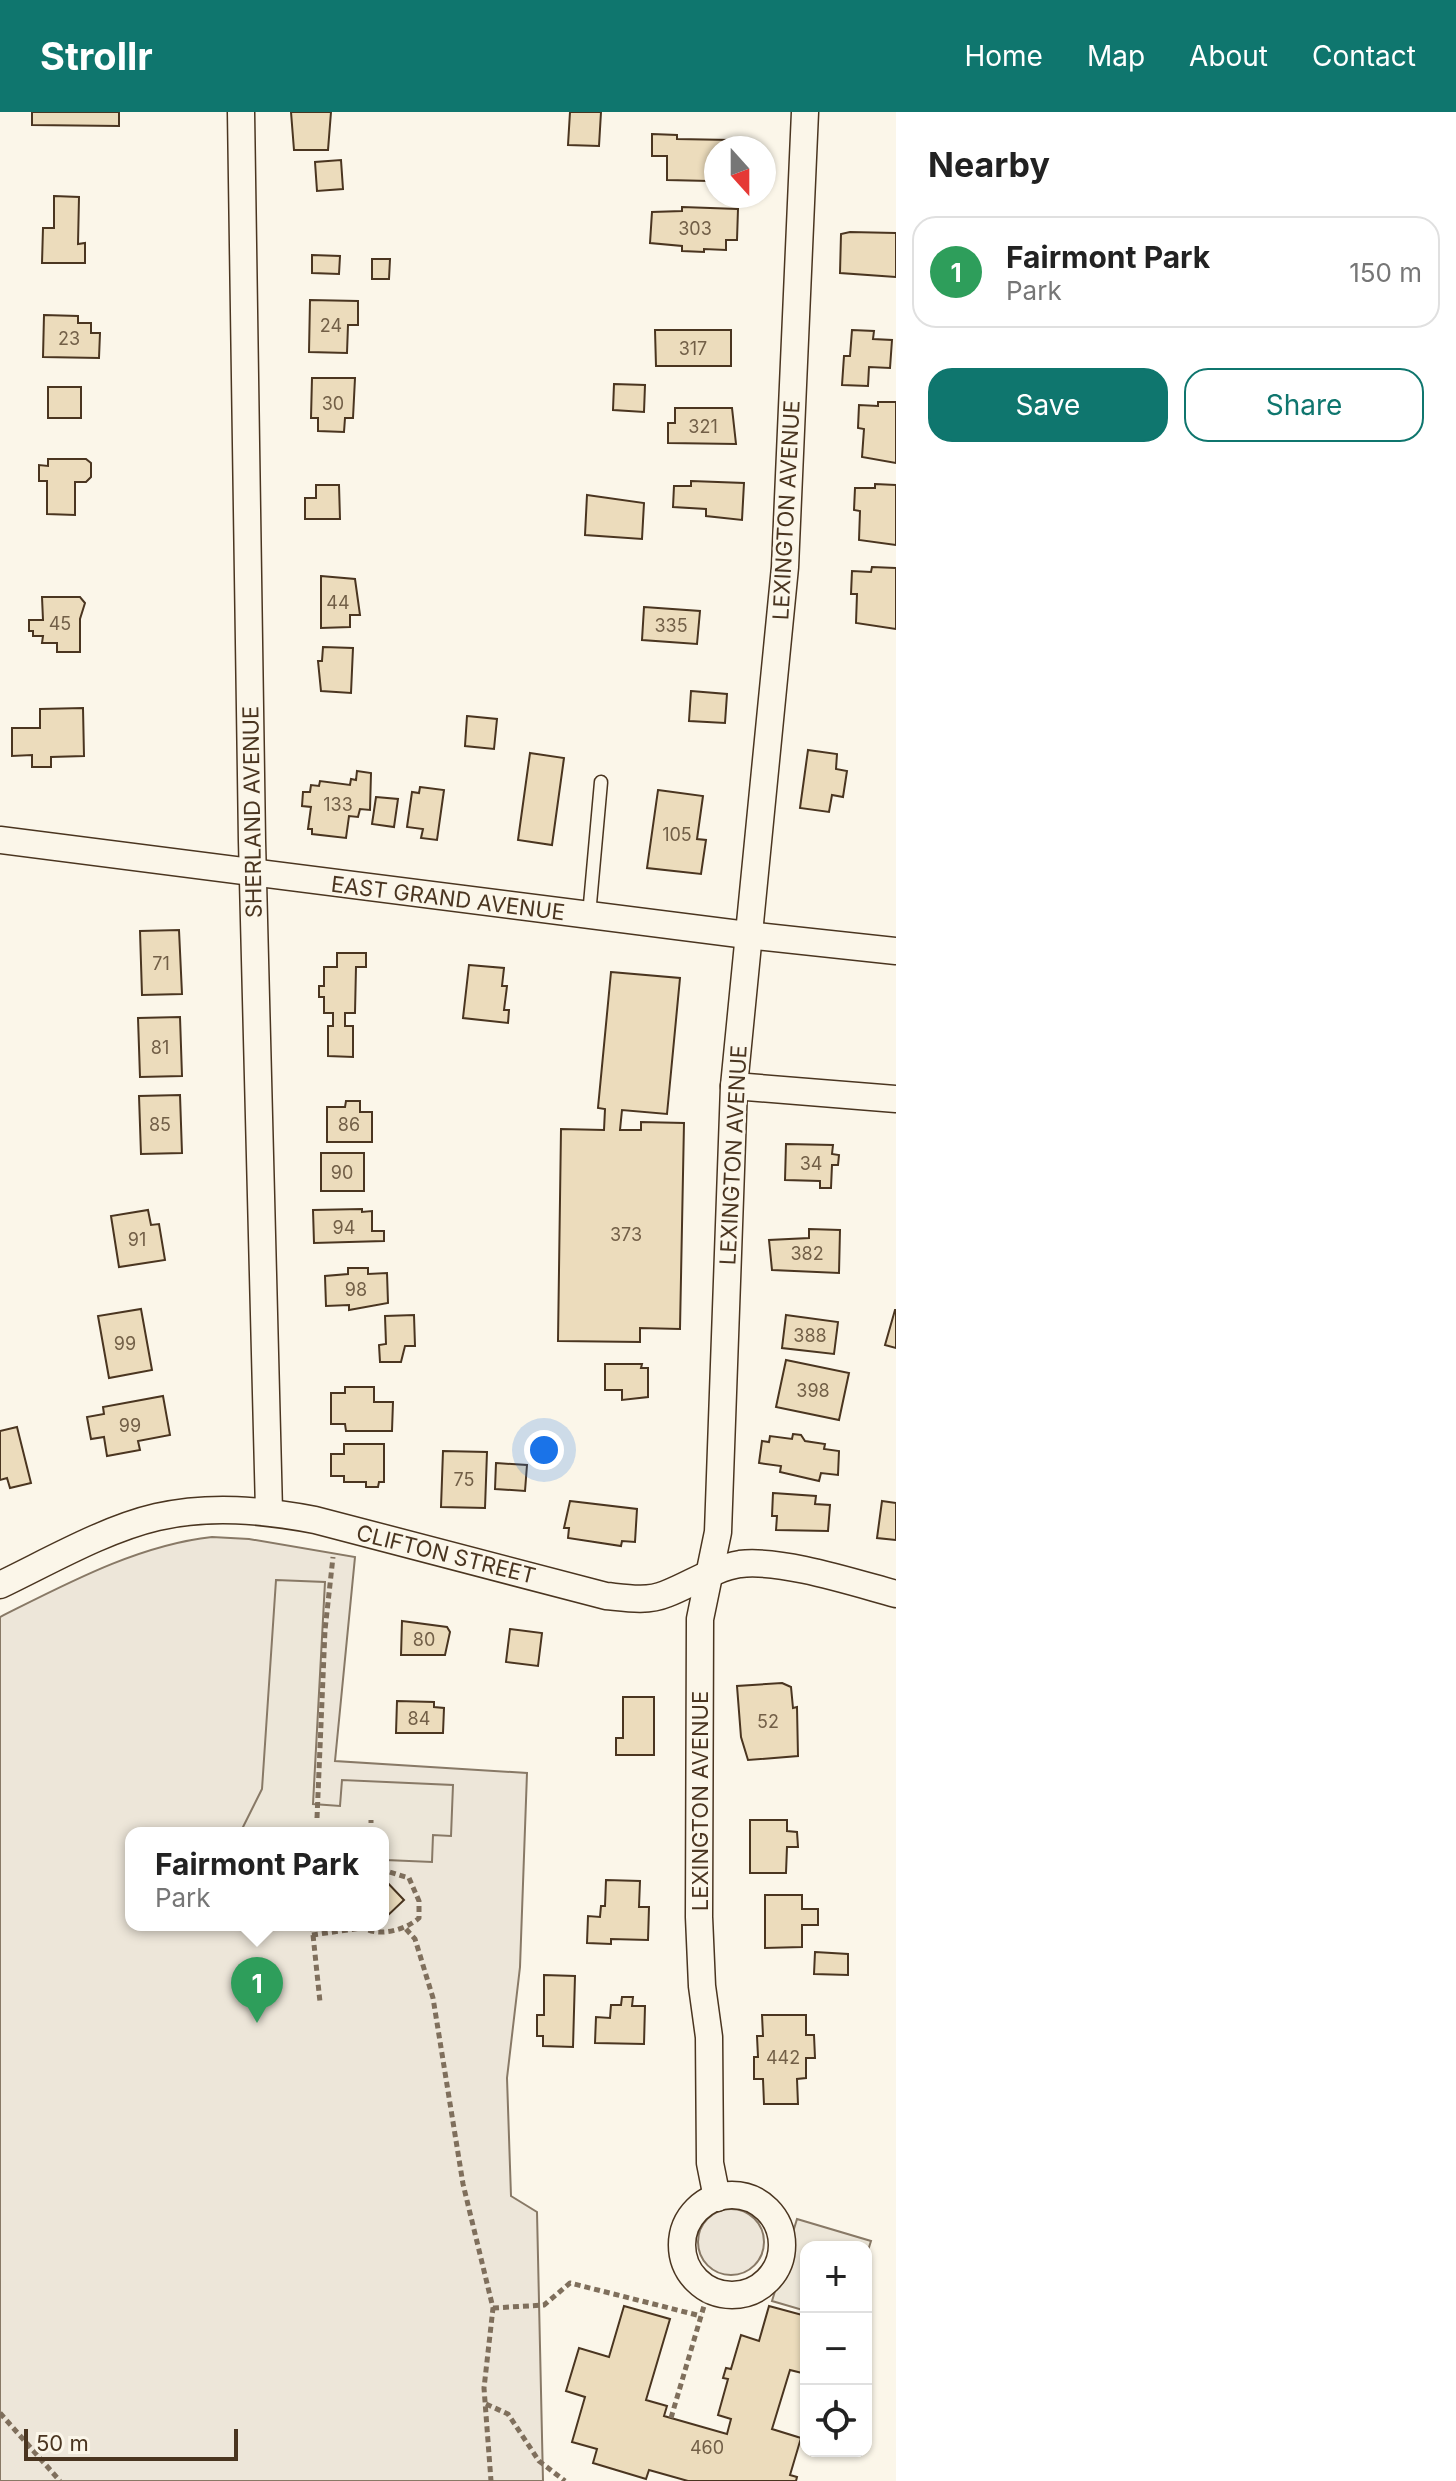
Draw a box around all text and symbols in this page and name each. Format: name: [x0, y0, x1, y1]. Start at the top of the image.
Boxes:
text: Strollr: [40, 33, 153, 79]
text: Home: [964, 39, 1043, 73]
text: Map: [1087, 39, 1145, 73]
text: About: [1189, 39, 1268, 73]
text: Contact: [1312, 39, 1416, 73]
north arrow: [704, 136, 776, 208]
text: Nearby: [928, 144, 1050, 185]
house number: 303: [678, 218, 712, 239]
text: Fairmont Park: [1006, 239, 1210, 275]
text: 1: [950, 257, 962, 288]
text: 150 m: [1349, 257, 1422, 288]
text: Park: [1006, 275, 1062, 306]
house number: 24: [320, 315, 342, 336]
house number: 23: [58, 328, 80, 349]
house number: 317: [679, 338, 707, 359]
button: Save: [928, 368, 1168, 442]
button: Share: [1184, 368, 1424, 442]
house number: 30: [322, 393, 344, 414]
street label: LEXINGTON AVENUE: [767, 399, 805, 621]
house number: 321: [688, 416, 718, 437]
house number: 44: [326, 592, 350, 613]
house number: 45: [49, 613, 71, 634]
house number: 335: [654, 615, 688, 636]
street label: SHERLAND AVENUE: [237, 706, 267, 918]
house number: 133: [323, 794, 353, 815]
house number: 105: [662, 824, 692, 845]
street label: EAST GRAND AVENUE: [330, 871, 566, 925]
house number: 71: [152, 953, 170, 974]
house number: 81: [151, 1037, 169, 1058]
street label: LEXINGTON AVENUE: [714, 1044, 752, 1266]
house number: 85: [149, 1114, 171, 1135]
house number: 86: [338, 1114, 360, 1135]
house number: 34: [800, 1153, 822, 1174]
house number: 90: [331, 1162, 353, 1183]
house number: 94: [333, 1217, 355, 1238]
house number: 373: [610, 1224, 642, 1245]
house number: 91: [128, 1229, 146, 1250]
house number: 382: [790, 1243, 824, 1264]
house number: 98: [345, 1279, 367, 1300]
house number: 388: [793, 1325, 827, 1346]
house number: 99: [114, 1333, 136, 1354]
house number: 398: [796, 1380, 830, 1401]
house number: 99: [119, 1415, 141, 1436]
your location: [524, 1430, 564, 1470]
house number: 75: [454, 1469, 474, 1490]
street label: CLIFTON STREET: [354, 1519, 538, 1589]
house number: 80: [413, 1629, 435, 1650]
street label: LEXINGTON AVENUE: [687, 1691, 713, 1911]
house number: 84: [408, 1708, 430, 1729]
house number: 52: [757, 1711, 779, 1732]
popup: [125, 1827, 389, 1931]
text: Fairmont Park: [155, 1846, 359, 1882]
text: Park: [155, 1882, 211, 1913]
pin: 1: [231, 1957, 283, 2023]
house number: 442: [766, 2047, 800, 2068]
map controls: [800, 2241, 872, 2457]
button: +: [800, 2241, 872, 2313]
button: −: [800, 2313, 872, 2385]
button: locate: [800, 2385, 872, 2457]
scale bar: [24, 2425, 238, 2461]
text: 50 m: [36, 2430, 89, 2456]
house number: 460: [690, 2437, 724, 2458]

